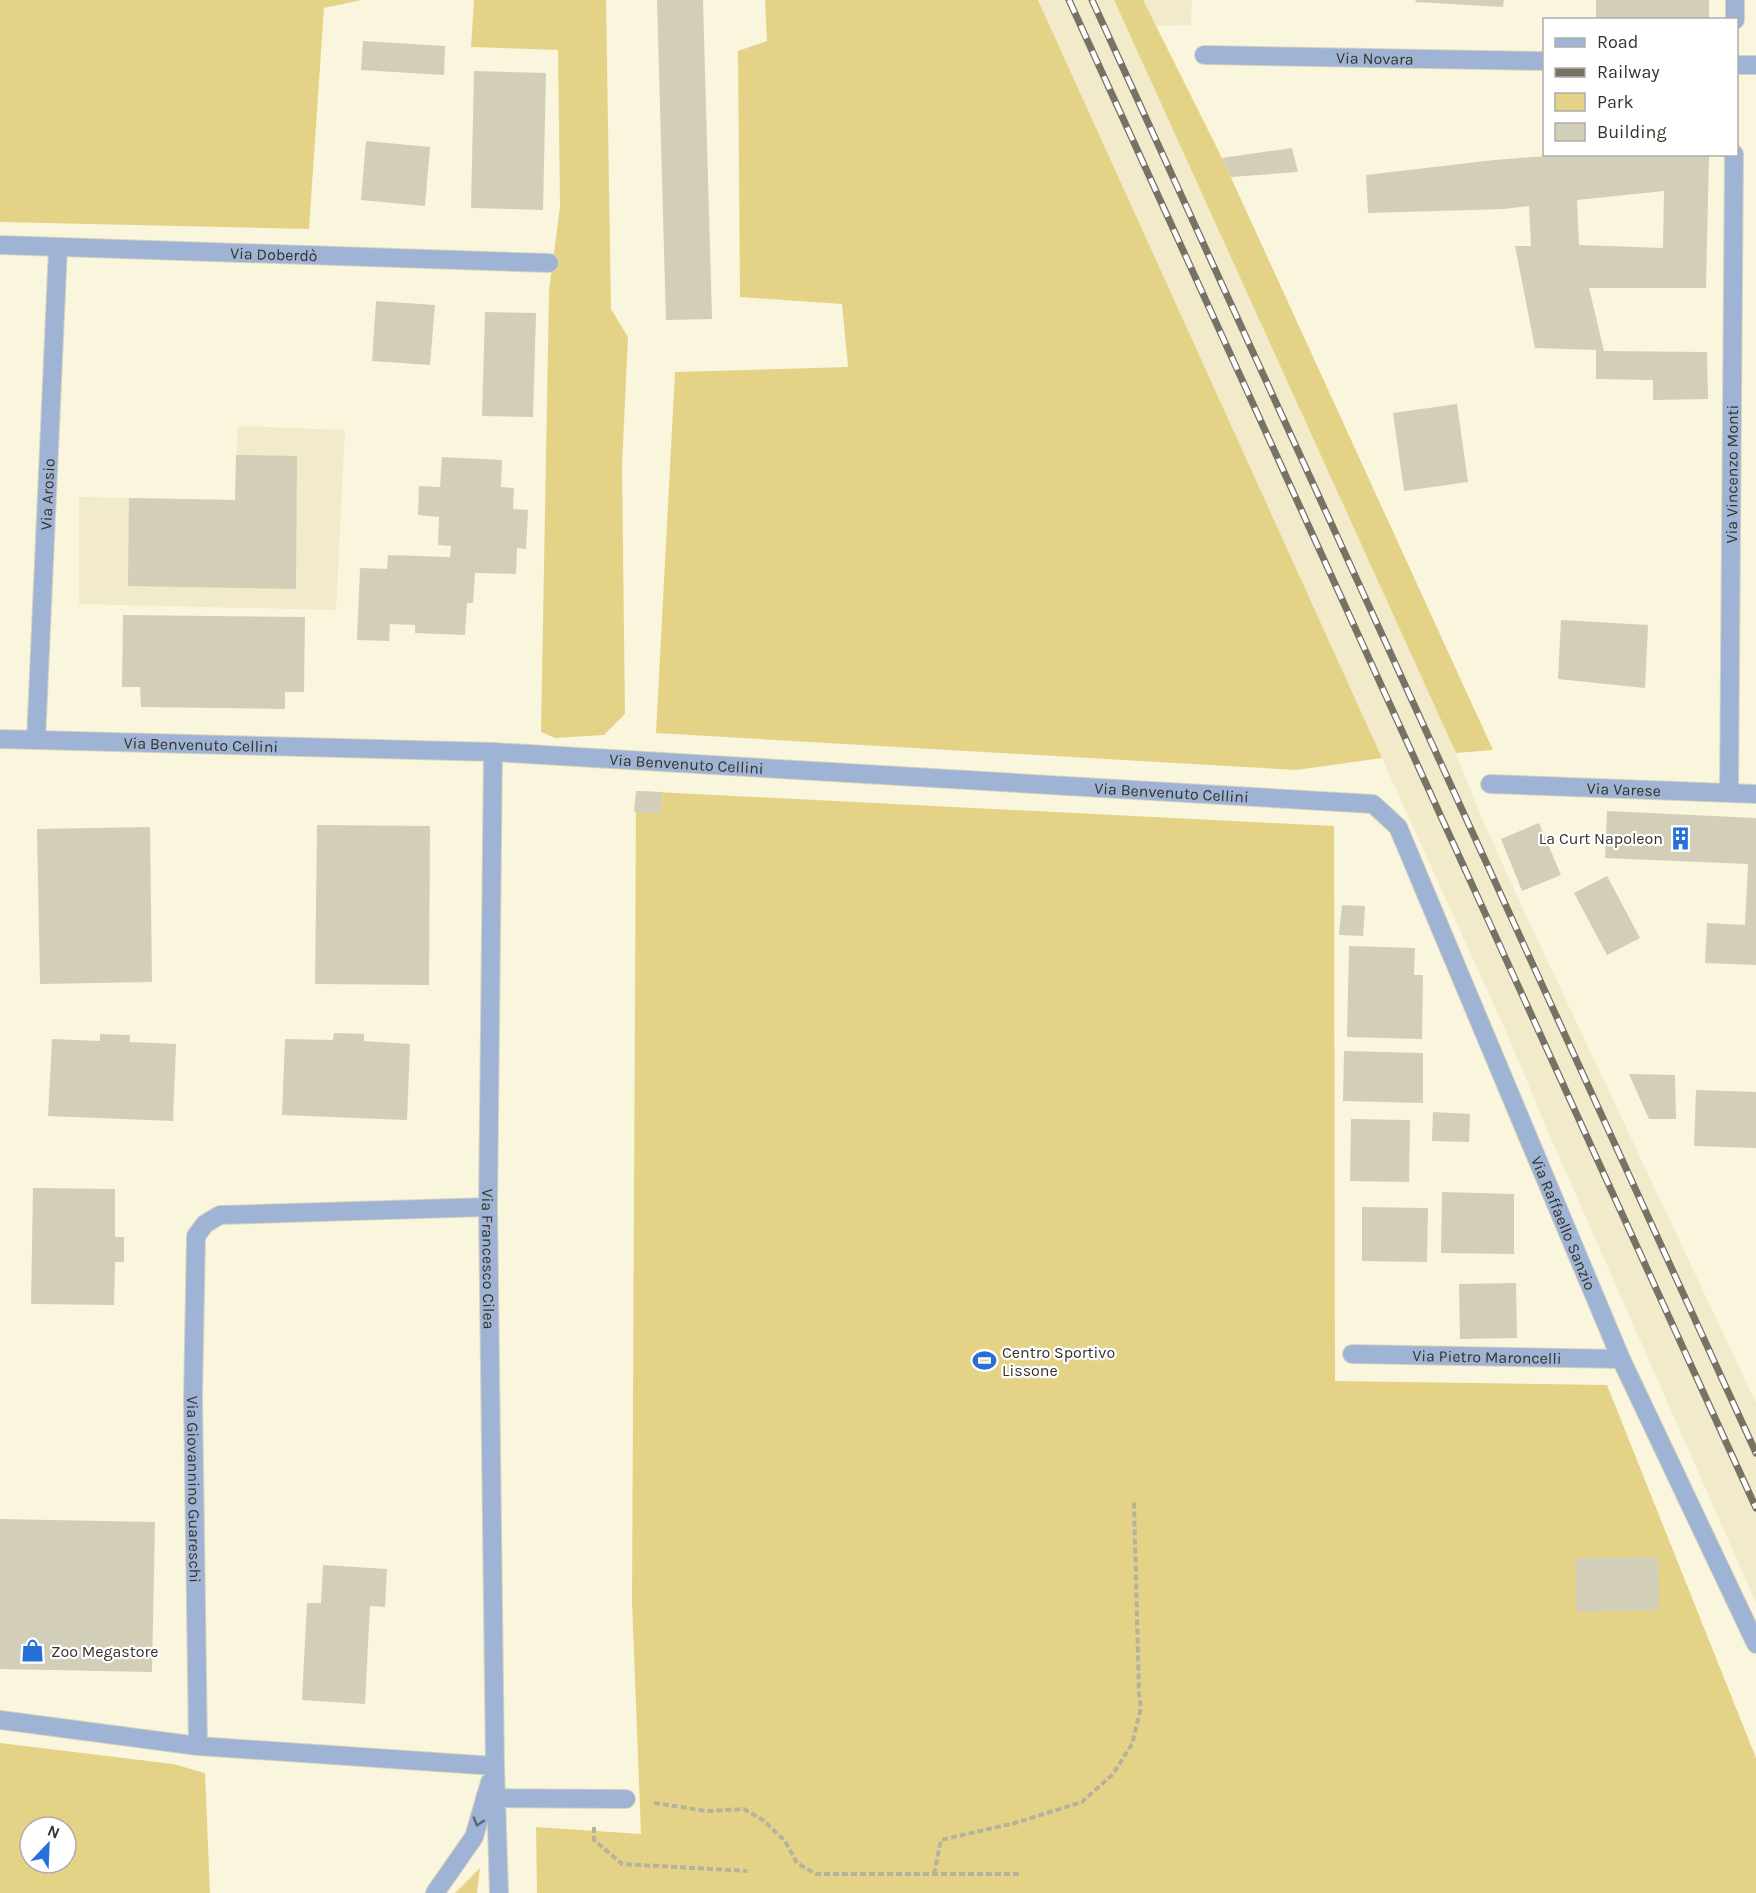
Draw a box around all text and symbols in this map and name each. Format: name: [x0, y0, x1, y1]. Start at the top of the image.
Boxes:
legend: [1543, 18, 1738, 156]
text: Road: [1597, 31, 1638, 53]
street label: Via Novara: [1336, 48, 1414, 69]
text: Railway: [1597, 61, 1660, 83]
text: Park: [1597, 91, 1634, 113]
text: Building: [1597, 121, 1667, 143]
street label: Via Doberdò: [230, 244, 318, 265]
street label: Via Vincenzo Monti: [1722, 404, 1742, 544]
street label: Via Arosio: [36, 458, 59, 531]
street label: Via Benvenuto Cellini: [123, 733, 278, 756]
street label: Via Benvenuto Cellini: [609, 750, 764, 778]
street label: Via Benvenuto Cellini: [1094, 779, 1249, 807]
street label: Via Varese: [1586, 779, 1661, 800]
building icon: La Curt Napoleon: [1668, 825, 1694, 851]
place label: La Curt Napoleon: [1539, 829, 1663, 848]
street label: Via Raffaello Sanzio: [1527, 1153, 1600, 1293]
street label: Via Francesco Cilea: [478, 1188, 499, 1330]
place label: Centro Sportivo Lissone: [1002, 1343, 1115, 1380]
street label: Via Pietro Maroncelli: [1412, 1346, 1562, 1368]
sports icon: Centro Sportivo Lissone: [971, 1348, 997, 1374]
street label: Via Giovannino Guareschi: [183, 1396, 205, 1583]
shop icon: Zoo Megastore: [20, 1638, 46, 1664]
place label: Zoo Megastore: [51, 1642, 159, 1661]
north arrow: [18, 1815, 78, 1875]
one-way arrow: [473, 1816, 485, 1827]
text: N: [45, 1821, 63, 1843]

